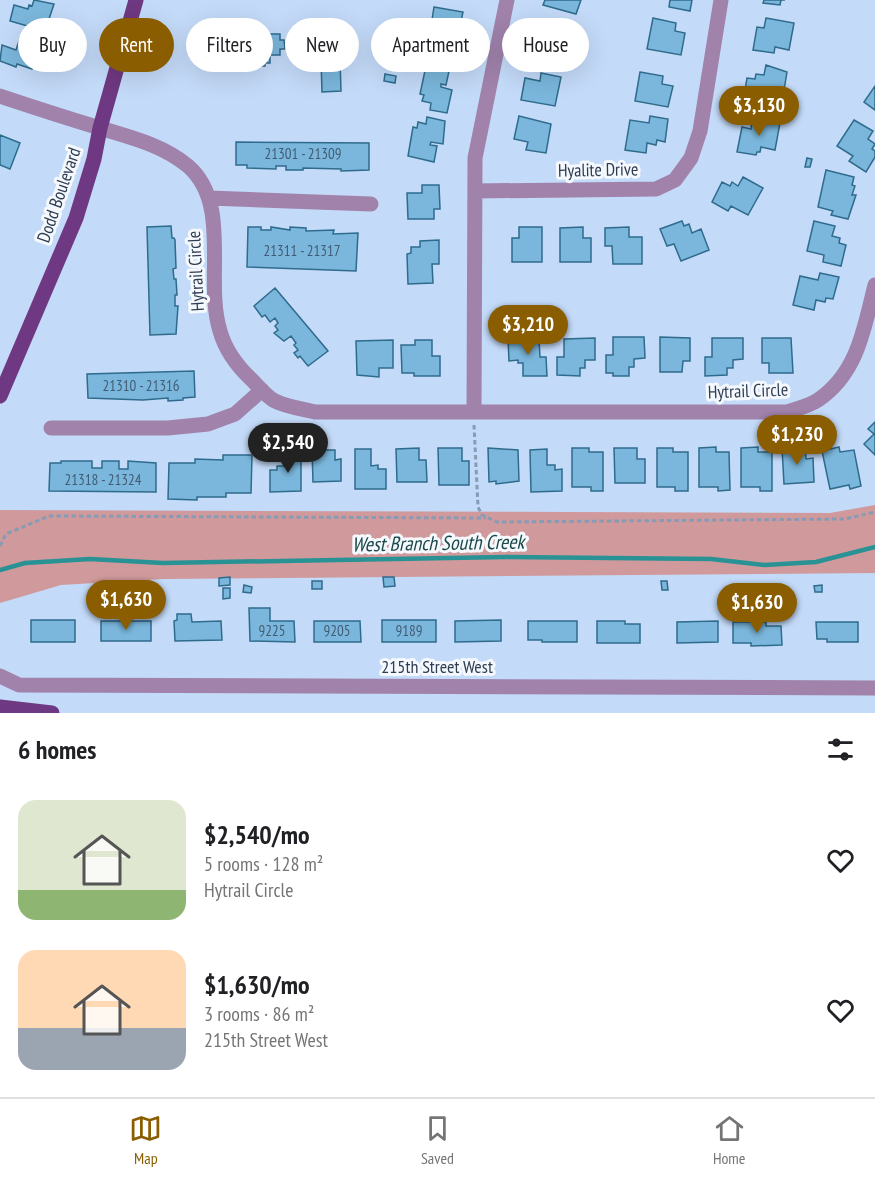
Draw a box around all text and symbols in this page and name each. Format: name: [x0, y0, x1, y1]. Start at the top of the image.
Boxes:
chip: Buy: [18, 18, 87, 72]
chip: Rent: [99, 18, 174, 72]
chip: Filters: [186, 18, 273, 72]
chip: New: [285, 18, 359, 72]
chip: Apartment: [371, 18, 490, 72]
chip: House: [502, 18, 589, 72]
pin: $3,130: [710, 86, 808, 137]
text: $3,130: [733, 92, 785, 118]
street label: Dodd Boulevard: [32, 144, 86, 245]
house number: 21301 - 21309: [264, 144, 342, 163]
street label: Hyalite Drive: [558, 157, 638, 182]
street label: Hytrail Circle: [182, 230, 209, 312]
house number: 21311 - 21317: [263, 241, 341, 260]
pin: $3,210: [479, 305, 577, 356]
text: $3,210: [502, 311, 554, 337]
house number: 21310 - 21316: [102, 376, 180, 395]
street label: Hytrail Circle: [707, 378, 789, 403]
pin: $1,230: [748, 415, 846, 466]
text: $1,230: [771, 421, 823, 447]
pin: $2,540: [239, 423, 337, 474]
text: $2,540: [262, 429, 314, 455]
house number: 21318 - 21324: [64, 470, 142, 489]
water label: West Branch South Creek: [352, 528, 527, 558]
pin: $1,630: [77, 580, 175, 631]
pin: $1,630: [708, 583, 806, 634]
text: $1,630: [100, 586, 152, 612]
text: $1,630: [731, 589, 783, 615]
house number: 9225: [258, 621, 286, 640]
house number: 9205: [323, 621, 351, 640]
house number: 9189: [395, 621, 423, 640]
street label: 215th Street West: [381, 655, 493, 678]
text: 6 homes: [18, 733, 96, 766]
icon: filters: [824, 733, 857, 766]
text: $2,540/mo: [204, 818, 310, 851]
icon: home: [66, 824, 138, 896]
icon: heart: [824, 844, 857, 877]
text: 5 rooms · 128 m²: [204, 851, 323, 877]
text: Hytrail Circle: [204, 877, 293, 903]
text: $1,630/mo: [204, 968, 310, 1001]
icon: home: [66, 974, 138, 1046]
icon: heart: [824, 994, 857, 1027]
text: 3 rooms · 86 m²: [204, 1001, 314, 1027]
text: 215th Street West: [204, 1027, 328, 1053]
tab: Map: [129, 1112, 162, 1168]
tab: Saved: [421, 1112, 454, 1168]
tab: Home: [713, 1112, 746, 1168]

